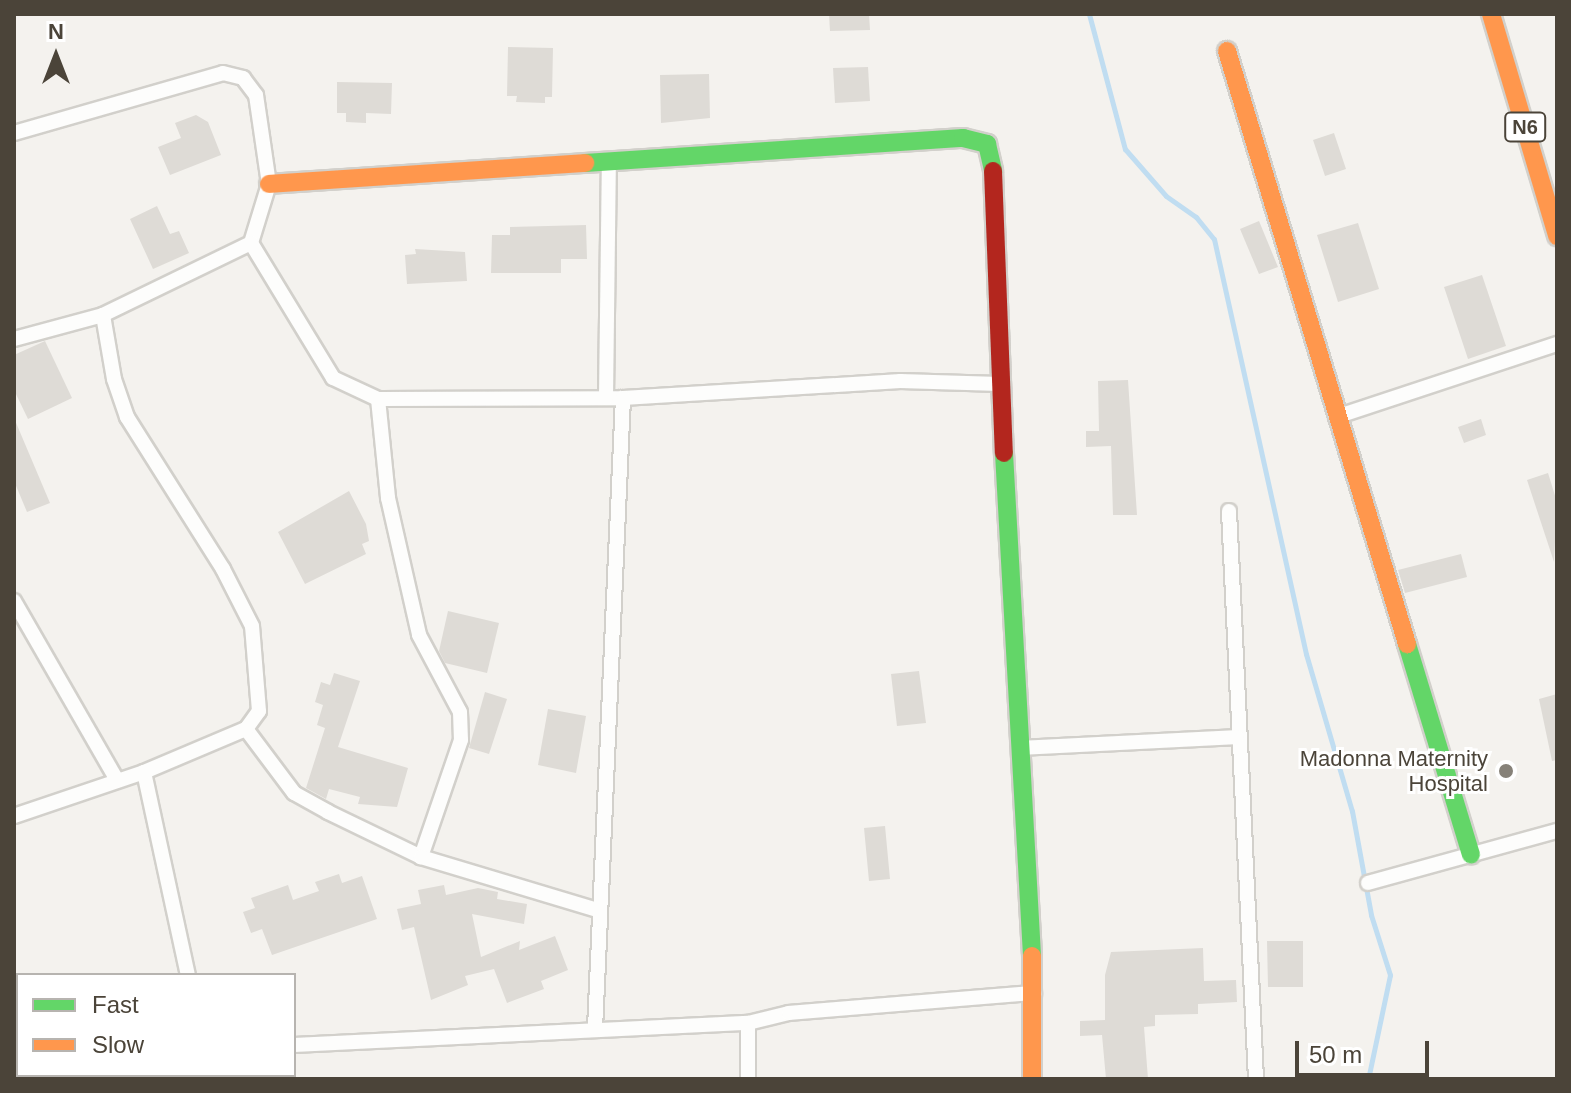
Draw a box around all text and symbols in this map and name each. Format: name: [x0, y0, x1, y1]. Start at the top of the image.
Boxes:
north arrow: [16, 16, 96, 96]
text: N: [48, 19, 64, 44]
road number: N6: [1503, 111, 1547, 143]
place label: Madonna Maternity Hospital: [1300, 745, 1488, 796]
marker: Madonna Maternity Hospital: [1495, 760, 1517, 782]
legend: [16, 973, 296, 1077]
text: Fast: [92, 991, 139, 1018]
scale bar: [1299, 1025, 1433, 1075]
text: Slow: [92, 1031, 144, 1058]
text: 50 m: [1309, 1041, 1362, 1068]

